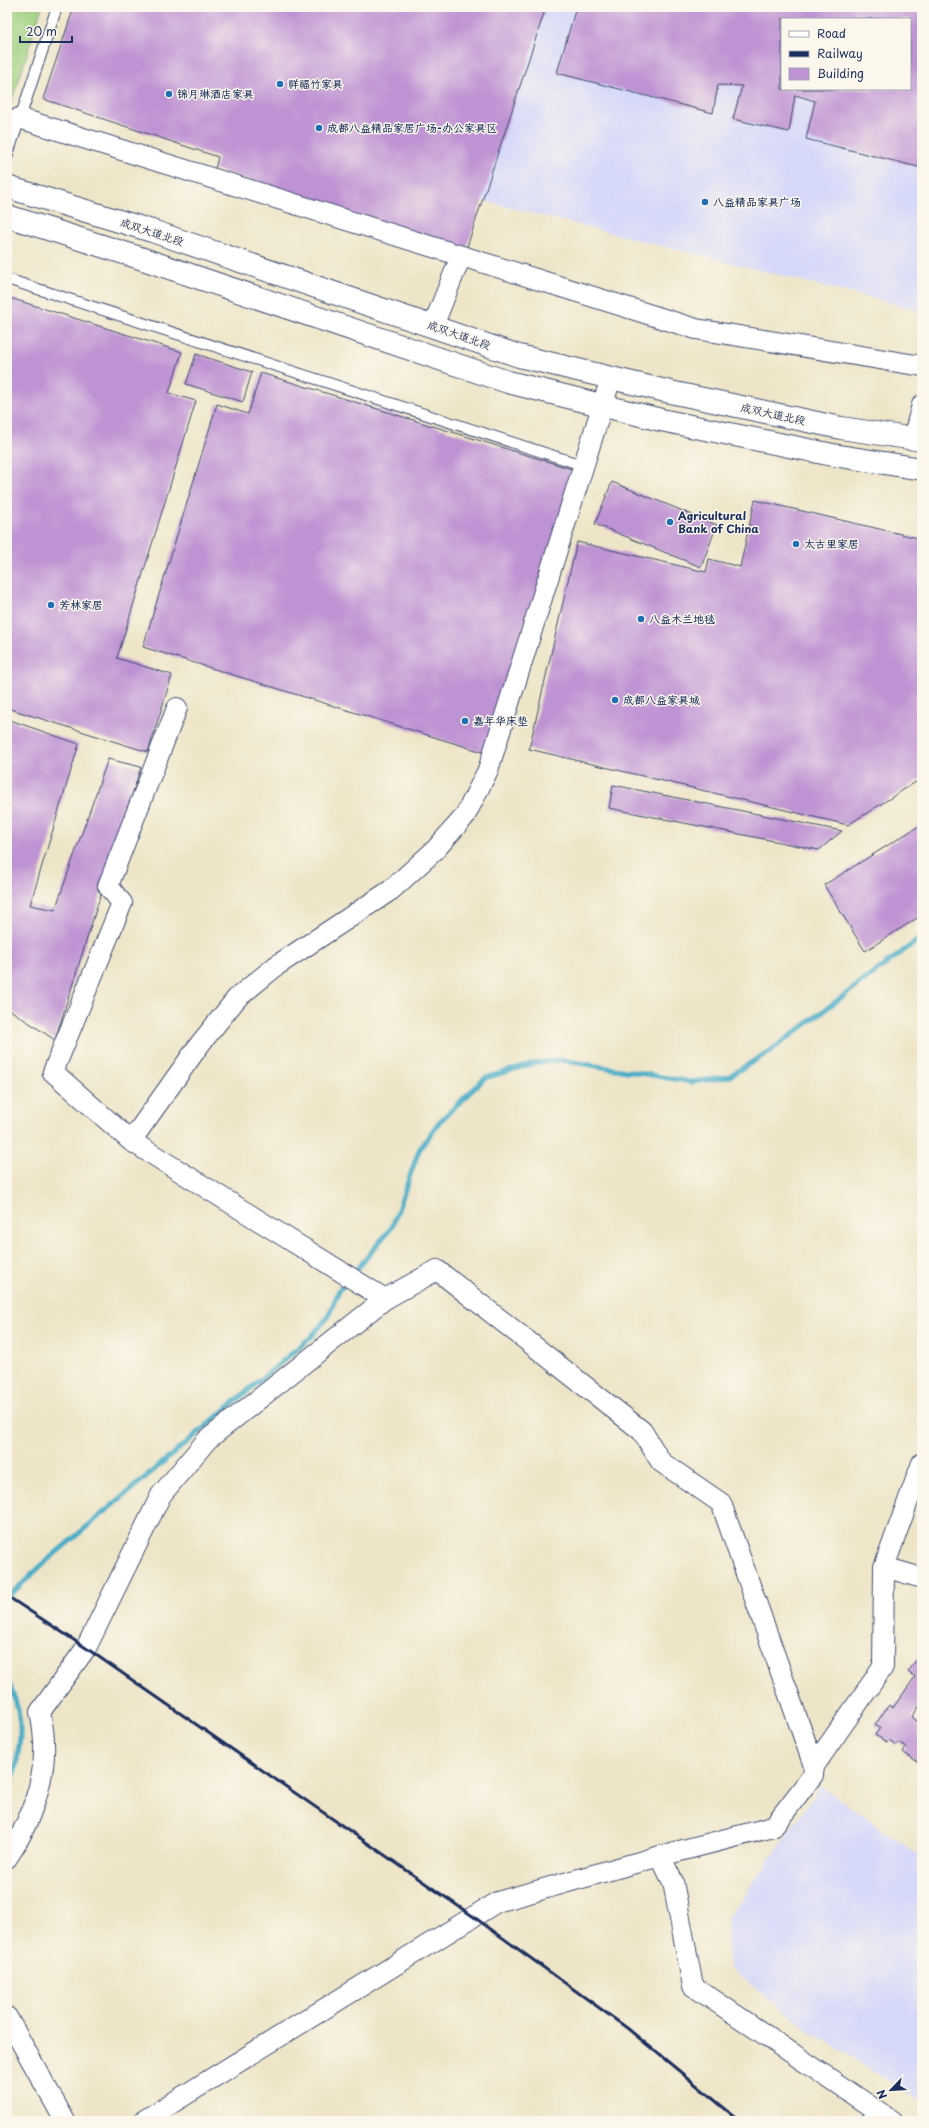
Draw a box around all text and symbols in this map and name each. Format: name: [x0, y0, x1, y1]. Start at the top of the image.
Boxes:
scale bar: [20, 18, 72, 44]
legend: [781, 18, 911, 90]
text: 20 m: [26, 22, 57, 40]
text: Road: [817, 24, 846, 42]
text: Railway: [817, 44, 863, 62]
text: Building: [817, 64, 864, 82]
place label: 祥福竹家具: [288, 75, 343, 92]
marker: 祥福竹家具: [275, 79, 285, 89]
place label: 锦月琳酒店家具: [177, 85, 254, 102]
marker: 锦月琳酒店家具: [164, 89, 174, 99]
place label: 成都八益精品家居广场-办公家具区: [327, 119, 497, 136]
marker: 成都八益精品家居广场-办公家具区: [314, 123, 324, 133]
place label: 八益精品家具广场: [713, 193, 801, 210]
marker: 八益精品家具广场: [700, 197, 710, 207]
street label: 成双大道北段: [118, 213, 186, 250]
street label: 成双大道北段: [425, 316, 493, 353]
street label: 成双大道北段: [739, 398, 807, 429]
place label: Agricultural Bank of China: [678, 507, 759, 537]
marker: Agricultural Bank of China: [665, 517, 675, 527]
place label: 太古里家居: [804, 535, 859, 552]
marker: 太古里家居: [791, 539, 801, 549]
place label: 芳林家居: [59, 596, 103, 613]
marker: 芳林家居: [46, 600, 56, 610]
place label: 八益木兰地毯: [649, 610, 715, 627]
marker: 八益木兰地毯: [636, 614, 646, 624]
place label: 成都八益家具城: [623, 691, 700, 708]
marker: 成都八益家具城: [610, 695, 620, 705]
place label: 嘉年华床垫: [473, 712, 528, 729]
marker: 嘉年华床垫: [460, 716, 470, 726]
north arrow: [871, 2070, 911, 2110]
text: N: [872, 2087, 891, 2102]

